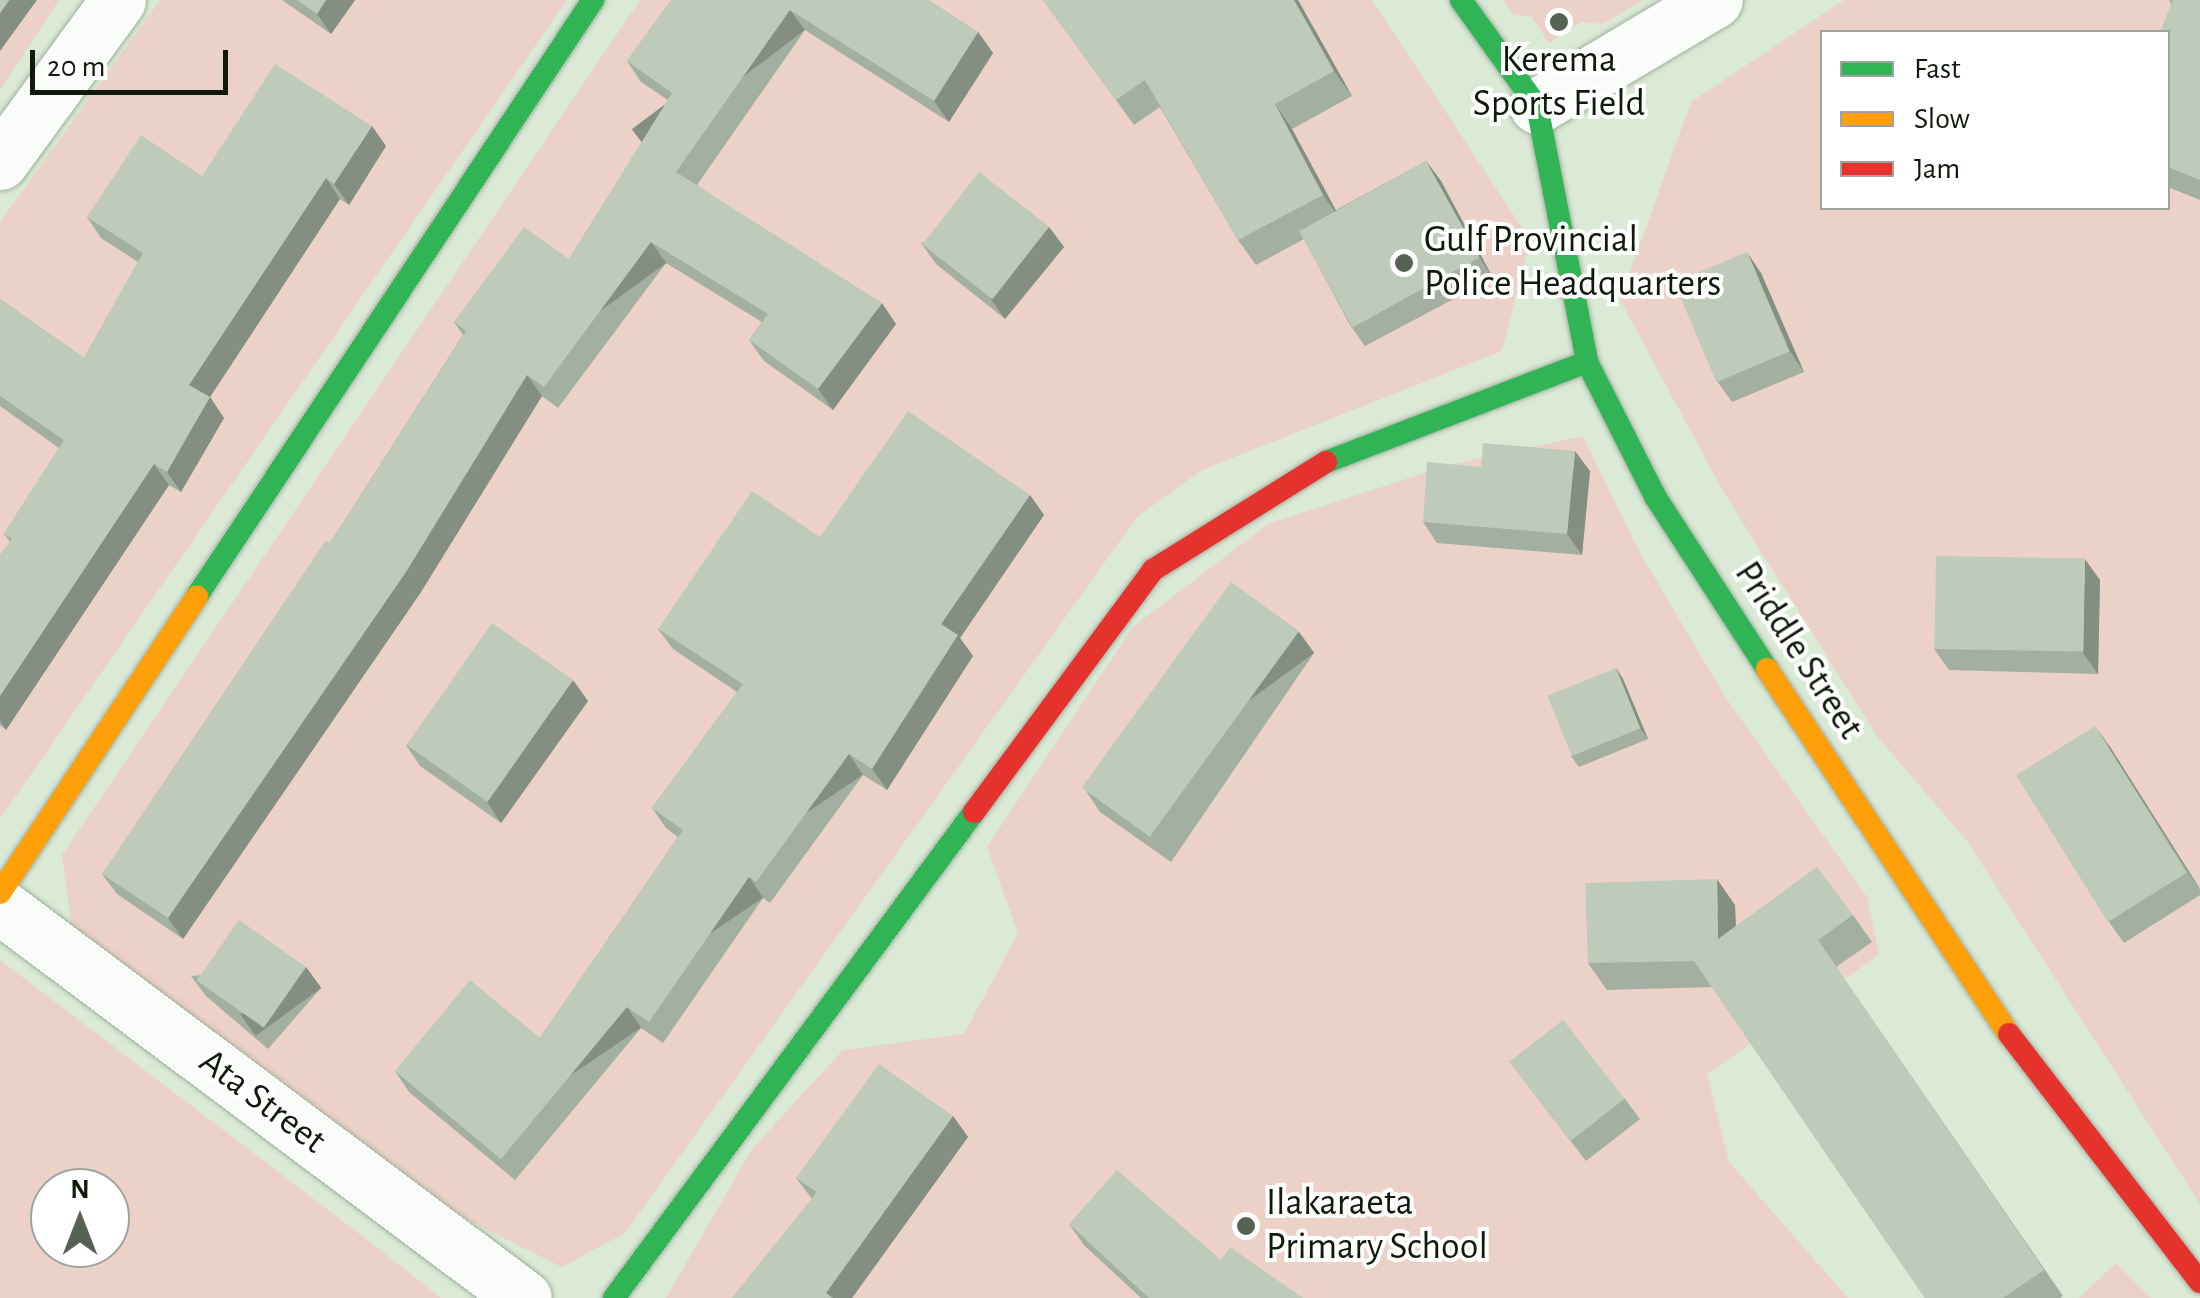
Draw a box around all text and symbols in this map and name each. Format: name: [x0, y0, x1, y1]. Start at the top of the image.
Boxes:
marker: Kerema Sports Field: [1548, 11, 1570, 33]
scale bar: [35, 30, 232, 92]
legend: [1820, 30, 2170, 210]
place label: Kerema Sports Field: [1473, 38, 1645, 127]
text: 20 m: [47, 52, 105, 82]
text: Fast: [1914, 54, 1961, 84]
text: Slow: [1914, 104, 1970, 134]
text: Jam: [1914, 154, 1960, 184]
place label: Gulf Provincial Police Headquarters: [1424, 218, 1721, 308]
marker: Gulf Provincial Police Headquarters: [1393, 252, 1415, 274]
street label: Priddle Street: [1724, 554, 1872, 748]
street label: Ata Street: [190, 1040, 334, 1164]
north arrow: [30, 1168, 130, 1268]
text: N: [70, 1176, 90, 1204]
place label: Ilakaraeta Primary School: [1266, 1181, 1488, 1270]
marker: Ilakaraeta Primary School: [1235, 1215, 1257, 1237]

